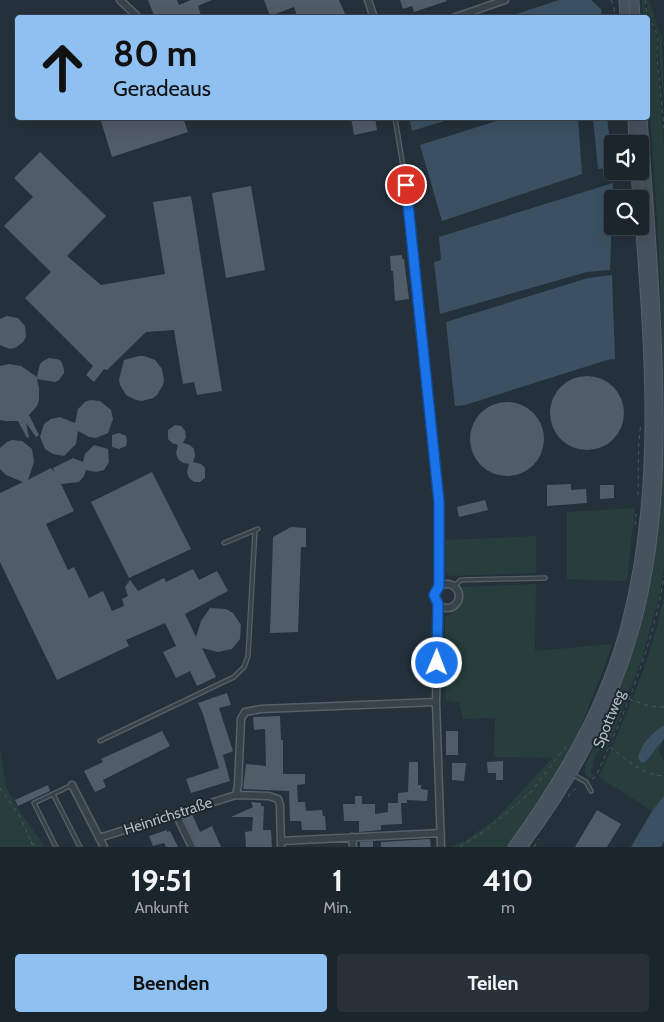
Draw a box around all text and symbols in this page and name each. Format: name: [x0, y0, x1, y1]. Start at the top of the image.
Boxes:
text: 80 m: [113, 32, 197, 75]
icon: ahead: [30, 35, 95, 100]
text: Geradeaus: [113, 75, 211, 102]
map controls: [604, 135, 649, 235]
button: sound: [604, 135, 649, 180]
pin: [385, 164, 427, 206]
icon: arrive: [392, 171, 420, 199]
button: search: [604, 190, 649, 235]
position arrow: [410, 636, 462, 688]
street label: Spottweg: [589, 687, 629, 751]
street label: Heinrichstraße: [122, 793, 215, 839]
text: 19:51: [131, 862, 193, 899]
text: 1: [332, 862, 343, 899]
text: 410: [483, 862, 533, 899]
text: Ankunft: [135, 898, 189, 917]
text: Min.: [323, 898, 352, 917]
text: m: [501, 898, 515, 917]
button: Beenden: [15, 954, 327, 1012]
button: Teilen: [337, 954, 649, 1012]

